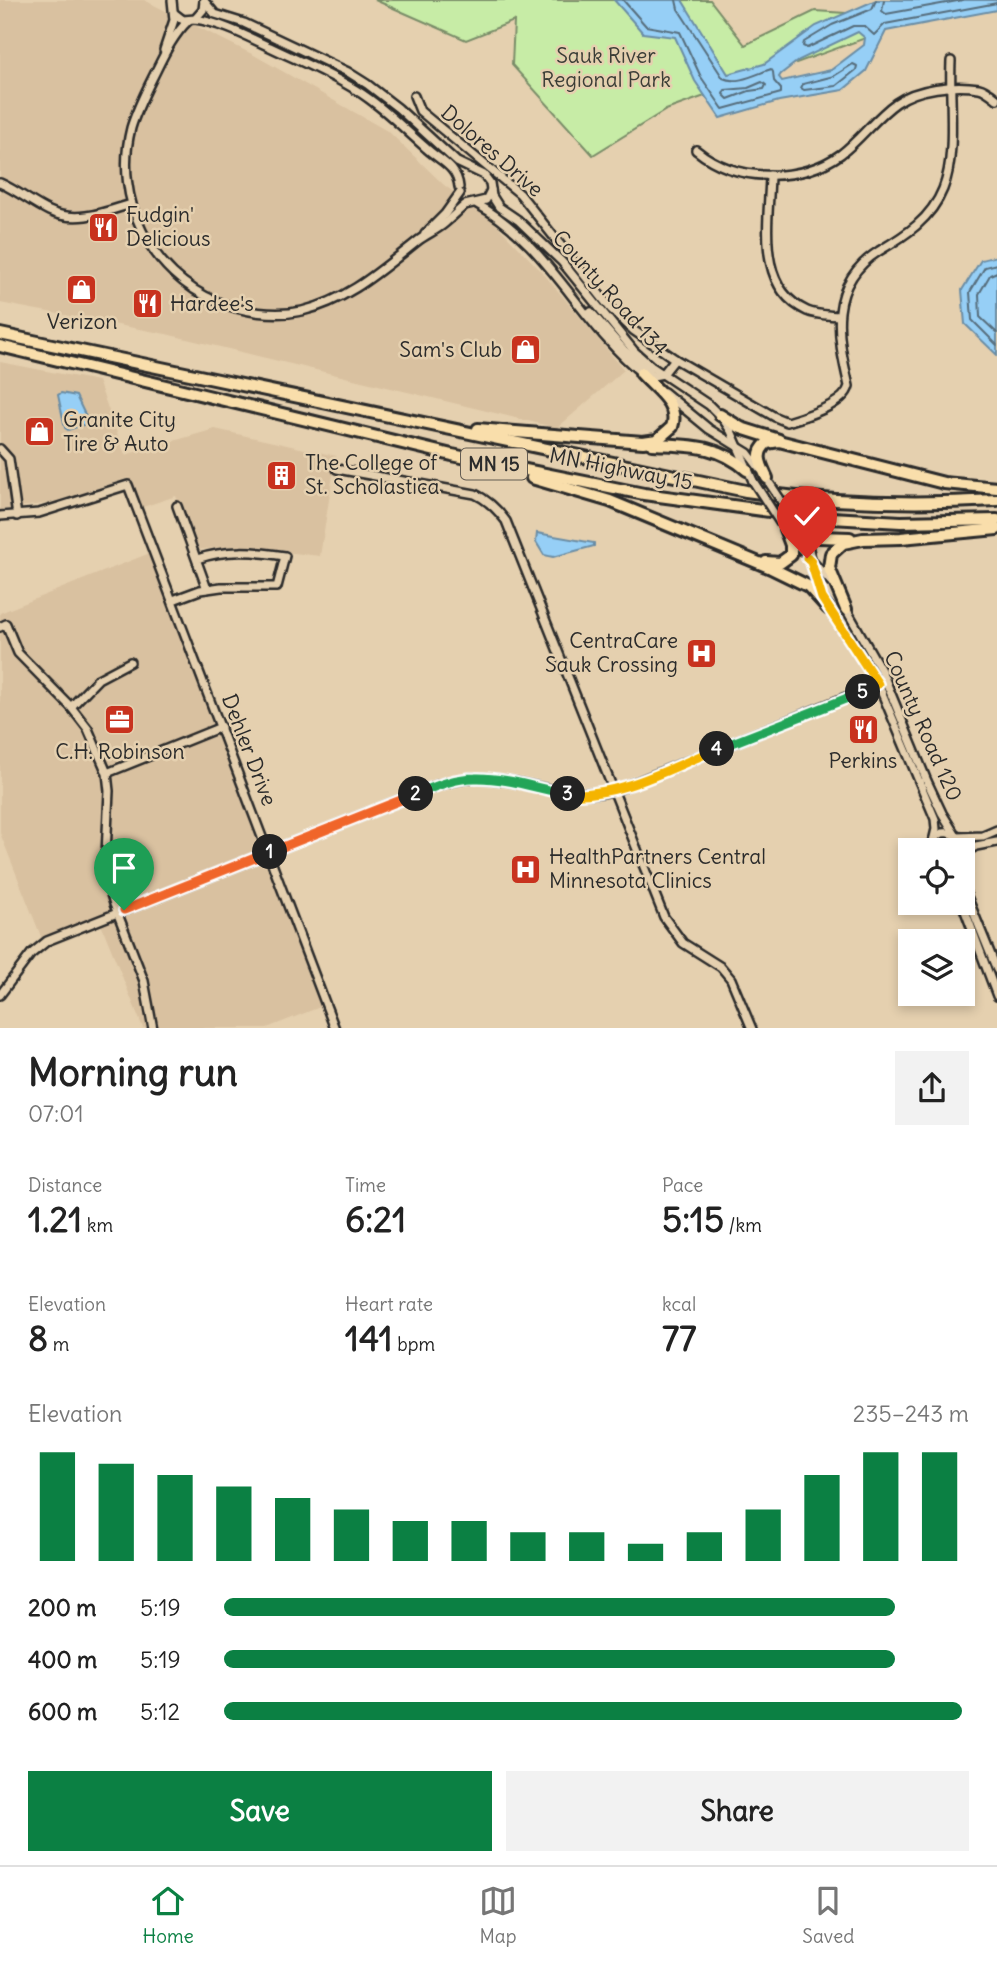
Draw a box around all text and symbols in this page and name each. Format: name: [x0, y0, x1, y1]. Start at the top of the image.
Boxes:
park label: Sauk River Regional Park: [541, 42, 671, 93]
street label: Dolores Drive: [436, 99, 549, 202]
place label: Fudgin' Delicious: [126, 201, 211, 252]
restaurant icon: Fudgin' Delicious: [86, 210, 120, 244]
street label: County Road 134: [547, 224, 674, 361]
shop icon: Verizon: [65, 273, 99, 307]
restaurant icon: Hardee's: [130, 287, 164, 321]
place label: Hardee's: [170, 290, 254, 317]
place label: Verizon: [47, 308, 117, 335]
shop icon: Sam's Club: [508, 333, 542, 367]
place label: Sam's Club: [399, 336, 502, 363]
place label: Granite City Tire & Auto: [63, 406, 176, 457]
shop icon: Granite City Tire & Auto: [23, 415, 57, 449]
street label: MN Highway 15: [547, 441, 695, 496]
place label: The College of St. Scholastica: [305, 449, 440, 500]
road number: MN 15: [461, 449, 527, 480]
building icon: The College of St. Scholastica: [265, 458, 299, 492]
pin: [777, 486, 837, 558]
icon: check: [788, 497, 826, 535]
place label: CentraCare Sauk Crossing: [545, 627, 678, 678]
hospital icon: CentraCare Sauk Crossing: [684, 636, 718, 670]
street label: County Road 120: [878, 647, 969, 805]
pin: 5: [846, 674, 880, 710]
text: 5: [857, 679, 868, 703]
street label: Dehler Drive: [216, 690, 283, 810]
office icon: C.H. Robinson: [103, 703, 137, 737]
restaurant icon: Perkins: [846, 712, 880, 746]
pin: 4: [700, 732, 734, 766]
text: 4: [711, 736, 722, 760]
place label: C.H. Robinson: [55, 738, 185, 765]
place label: Perkins: [829, 747, 897, 774]
pin: 2: [398, 776, 434, 812]
pin: 3: [550, 776, 586, 812]
text: 2: [410, 781, 421, 805]
text: 3: [562, 781, 573, 805]
pin: 1: [252, 834, 288, 870]
pin: [94, 838, 154, 910]
map controls: [898, 838, 975, 1006]
button: locate: [898, 838, 975, 915]
text: 1: [266, 839, 273, 863]
place label: HealthPartners Central Minnesota Clinics: [549, 843, 766, 894]
icon: arrive: [105, 849, 143, 887]
hospital icon: HealthPartners Central Minnesota Clinics: [509, 852, 543, 886]
button: layers: [898, 929, 975, 1006]
text: Morning run: [28, 1049, 238, 1096]
button: share: [895, 1051, 969, 1125]
text: 07:01: [28, 1099, 84, 1128]
text: Distance: [28, 1173, 102, 1197]
text: Time: [345, 1173, 386, 1197]
text: Pace: [662, 1173, 703, 1197]
text: 1.21: [28, 1197, 82, 1241]
text: 6:21: [345, 1197, 406, 1241]
text: 5:15: [662, 1197, 724, 1241]
text: km: [82, 1213, 113, 1237]
text: /km: [724, 1213, 762, 1237]
text: Elevation: [28, 1292, 106, 1316]
text: Heart rate: [345, 1292, 433, 1316]
text: kcal: [662, 1292, 696, 1316]
text: 8: [28, 1316, 48, 1360]
text: 141: [345, 1316, 393, 1360]
text: 77: [662, 1316, 696, 1360]
text: m: [48, 1332, 69, 1356]
text: bpm: [393, 1332, 435, 1356]
text: Elevation: [28, 1399, 122, 1428]
text: 235–243 m: [853, 1399, 969, 1428]
text: 200 m: [28, 1593, 97, 1622]
text: 5:19: [140, 1593, 181, 1622]
text: 400 m: [28, 1645, 97, 1674]
text: 5:19: [140, 1645, 181, 1674]
text: 600 m: [28, 1697, 97, 1726]
text: 5:12: [140, 1697, 180, 1726]
button: Save: [28, 1771, 492, 1851]
button: Share: [506, 1771, 969, 1851]
tab: Home: [143, 1882, 194, 1948]
tab: Map: [479, 1882, 517, 1948]
tab: Saved: [802, 1882, 854, 1948]

